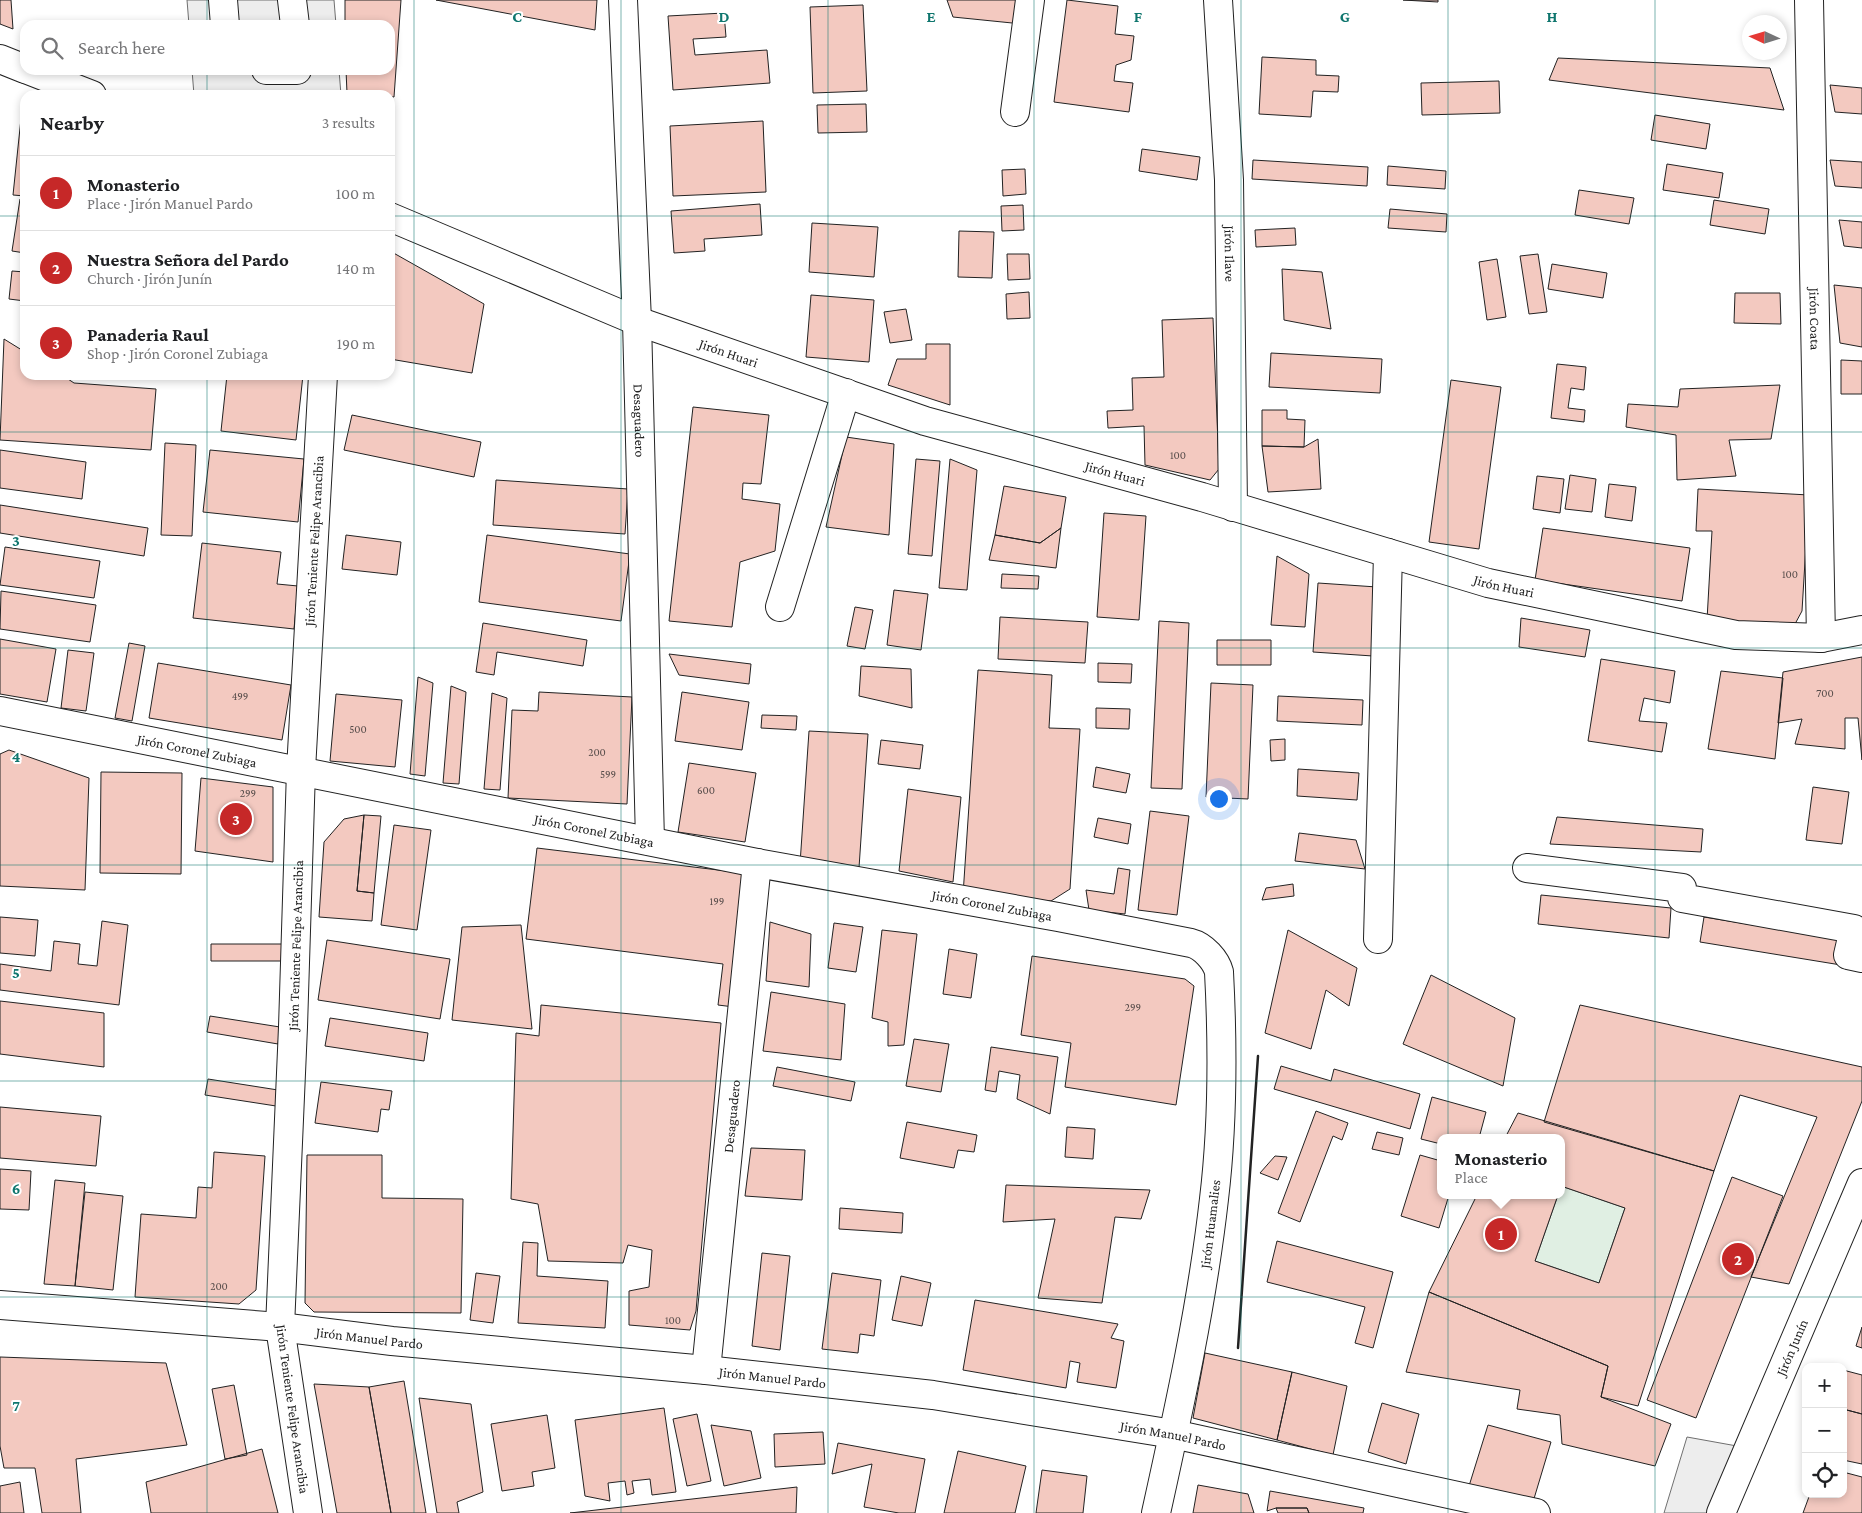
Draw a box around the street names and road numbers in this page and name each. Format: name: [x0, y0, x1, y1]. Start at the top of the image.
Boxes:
street label: Jirón Ilave: [1222, 223, 1238, 282]
street label: Jirón Coata: [1806, 286, 1824, 351]
street label: Jirón Huari: [695, 335, 761, 371]
street label: Desaguadero: [631, 384, 648, 458]
street label: Jirón Teniente Felipe Arancibia: [301, 455, 327, 629]
street label: Jirón Huari: [1081, 457, 1147, 489]
street label: Jirón Huari: [1470, 571, 1536, 601]
street label: Jirón Coronel Zubiaga: [134, 730, 259, 770]
street label: Jirón Coronel Zubiaga: [531, 810, 656, 850]
street label: Jirón Teniente Felipe Arancibia: [285, 859, 306, 1033]
street label: Jirón Coronel Zubiaga: [929, 886, 1054, 924]
street label: Desaguadero: [720, 1079, 743, 1154]
street label: Jirón Huamalies: [1196, 1179, 1223, 1271]
street label: Jirón Junín: [1772, 1316, 1811, 1380]
street label: Jirón Teniente Felipe Arancibia: [273, 1321, 313, 1495]
street label: Jirón Manuel Pardo: [313, 1323, 424, 1352]
street label: Jirón Manuel Pardo: [716, 1363, 827, 1391]
street label: Jirón Manuel Pardo: [1117, 1417, 1228, 1453]

